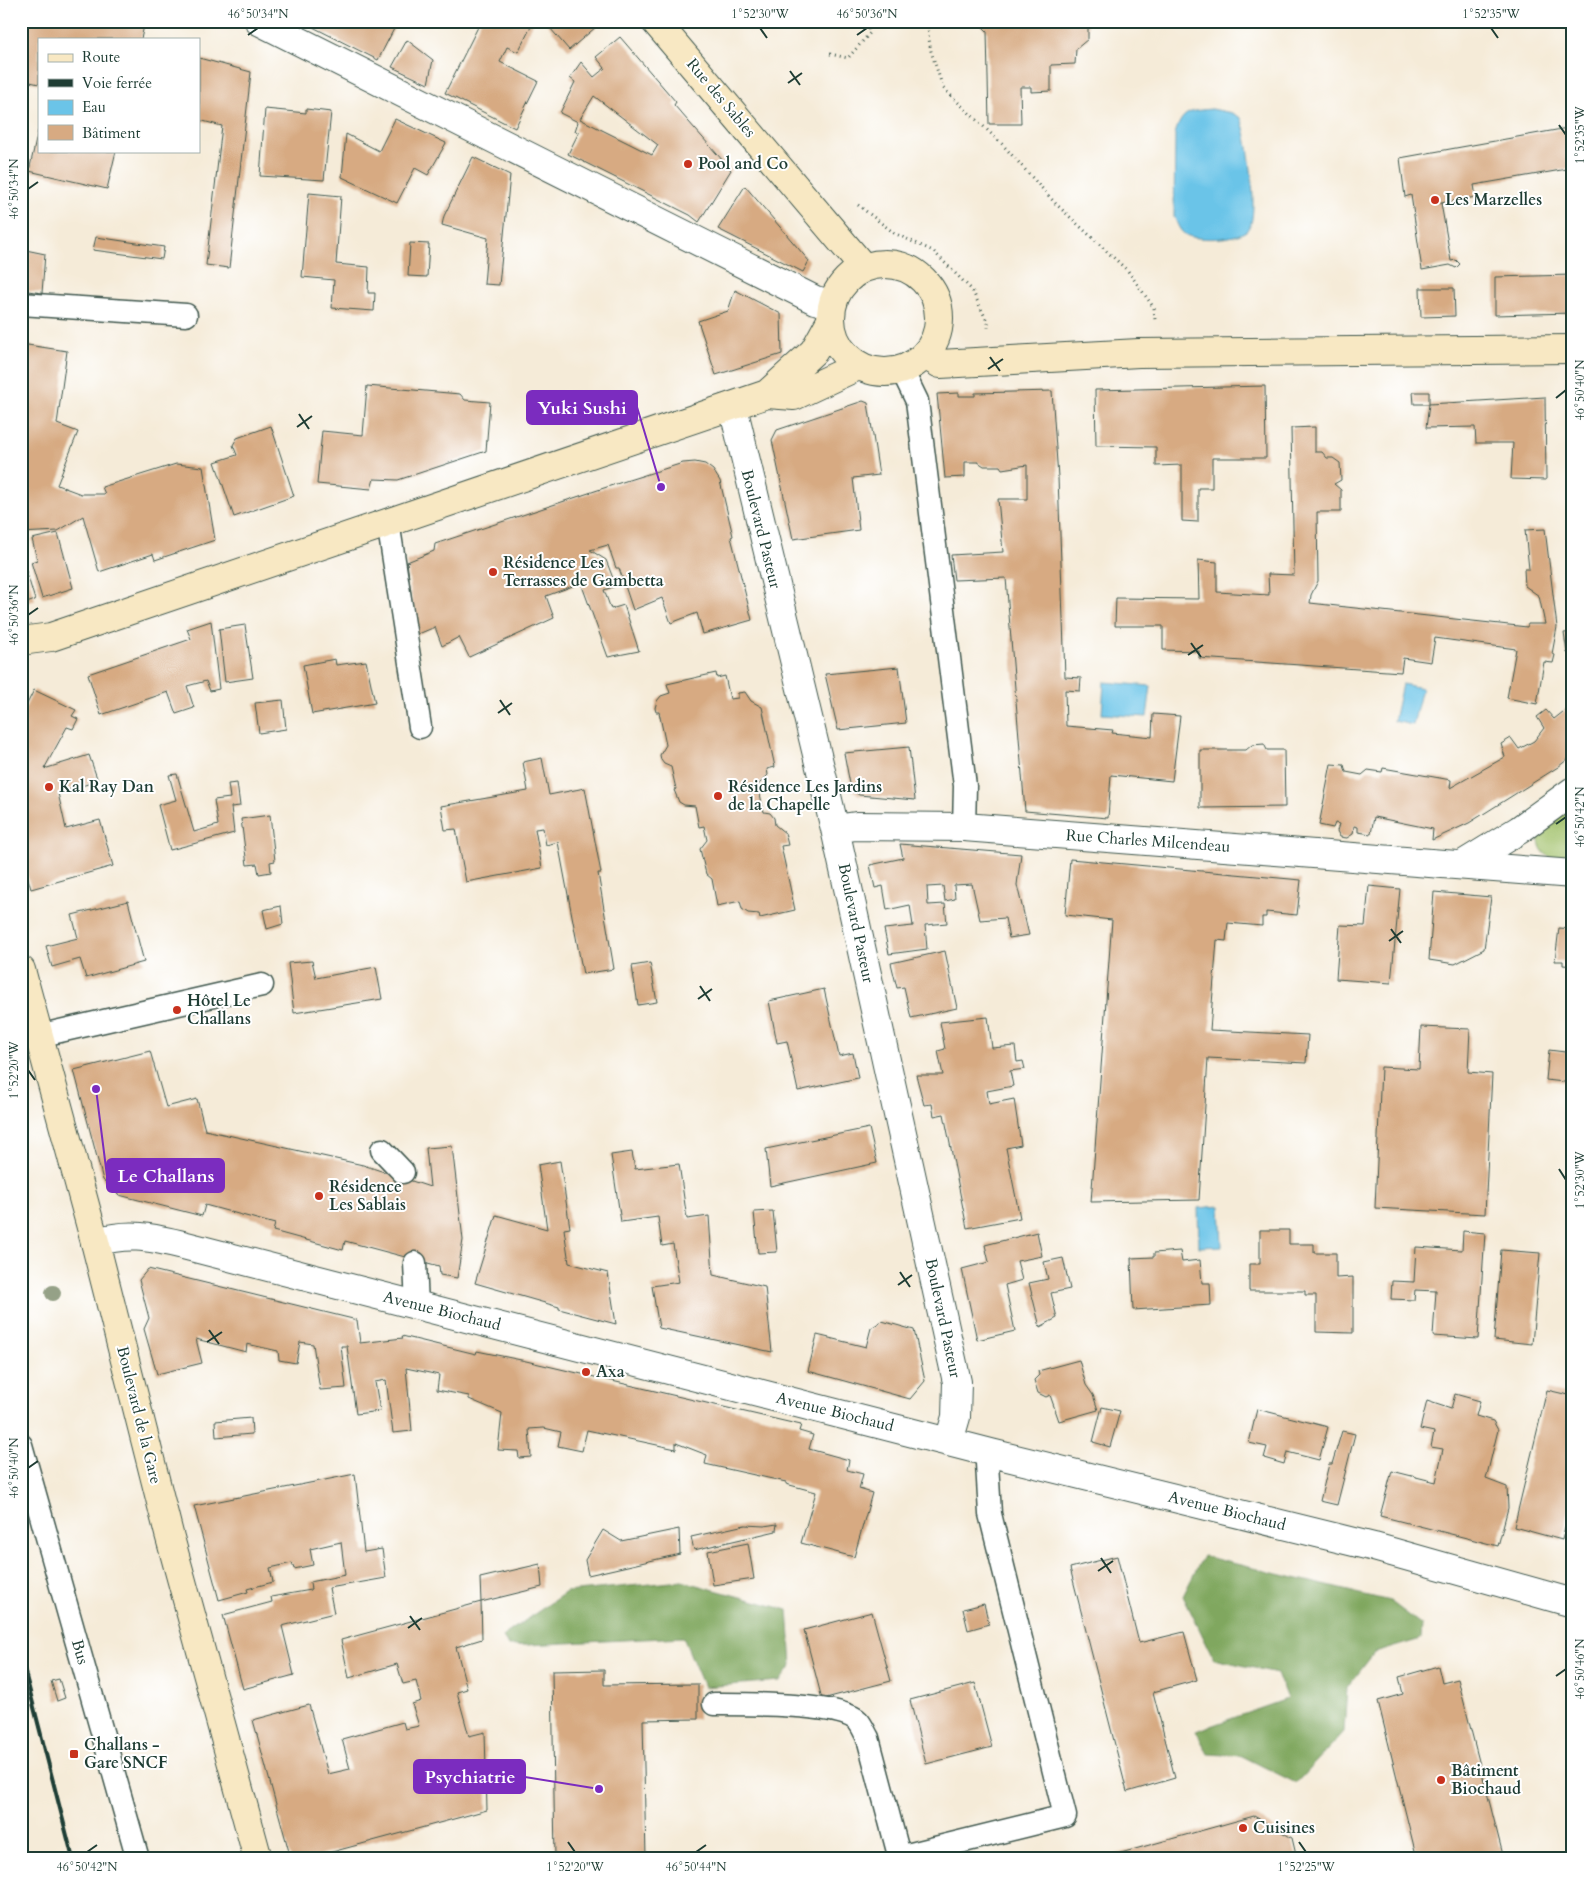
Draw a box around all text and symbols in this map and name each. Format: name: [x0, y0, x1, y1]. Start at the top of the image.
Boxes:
text: 46°50'34"N: [228, 6, 289, 22]
text: 1°52'30"W: [731, 6, 790, 22]
text: 46°50'36"N: [837, 6, 898, 22]
text: 1°52'35"W: [1462, 6, 1521, 22]
legend: [38, 38, 200, 152]
text: Route: [82, 47, 120, 67]
street label: Rue des Sables: [681, 54, 761, 142]
text: Voie ferrée: [82, 73, 152, 93]
text: Eau: [82, 97, 106, 117]
text: 1°52'35"W: [1572, 105, 1588, 164]
text: Bâtiment: [82, 123, 141, 143]
place label: Pool and Co: [698, 153, 788, 175]
text: 46°50'34"N: [6, 158, 22, 219]
marker: Pool and Co: [682, 158, 694, 170]
place label: Les Marzelles: [1445, 189, 1542, 211]
marker: Les Marzelles: [1429, 194, 1441, 206]
text: 46°50'40"N: [1572, 359, 1588, 420]
callout: Yuki Sushi: [527, 391, 637, 424]
text: Yuki Sushi: [537, 396, 627, 421]
street label: Boulevard Pasteur: [736, 467, 786, 591]
place label: Résidence Les Terrasses de Gambetta: [503, 552, 664, 592]
marker: Résidence Les Terrasses de Gambetta: [487, 566, 499, 578]
text: 46°50'36"N: [6, 584, 22, 645]
place label: Kal Ray Dan: [59, 776, 155, 798]
place label: Résidence Les Jardins de la Chapelle: [728, 776, 882, 816]
marker: Kal Ray Dan: [43, 781, 55, 793]
text: 46°50'42"N: [1572, 786, 1588, 847]
marker: Résidence Les Jardins de la Chapelle: [712, 790, 724, 802]
street label: Rue Charles Milcendeau: [1065, 824, 1231, 858]
street label: Boulevard Pasteur: [833, 861, 879, 985]
place label: Hôtel Le Challans: [187, 990, 251, 1030]
marker: Hôtel Le Challans: [171, 1004, 183, 1016]
text: 1°52'20"W: [6, 1040, 22, 1099]
text: 1°52'30"W: [1572, 1150, 1588, 1209]
callout: Le Challans: [107, 1159, 224, 1192]
text: Le Challans: [118, 1164, 214, 1189]
place label: Résidence Les Sablais: [329, 1176, 406, 1216]
marker: Résidence Les Sablais: [313, 1190, 325, 1202]
street label: Boulevard Pasteur: [920, 1256, 966, 1380]
street label: Avenue Biochaud: [381, 1286, 504, 1336]
street label: Boulevard de la Gare: [111, 1344, 167, 1486]
place label: Axa: [596, 1361, 625, 1383]
marker: Axa: [580, 1366, 592, 1378]
street label: Avenue Biochaud: [774, 1387, 897, 1437]
text: 46°50'40"N: [6, 1437, 22, 1498]
street label: Avenue Biochaud: [1166, 1486, 1289, 1536]
street label: Bus: [66, 1637, 94, 1667]
text: 46°50'46"N: [1572, 1638, 1588, 1699]
place label: Challans - Gare SNCF: [84, 1734, 167, 1774]
marker: Challans - Gare SNCF: [68, 1748, 80, 1760]
callout: Psychiatrie: [414, 1760, 525, 1793]
place label: Bâtiment Biochaud: [1451, 1760, 1521, 1800]
text: Psychiatrie: [424, 1765, 516, 1790]
marker: Bâtiment Biochaud: [1435, 1774, 1447, 1786]
place label: Cuisines: [1253, 1817, 1315, 1839]
marker: Cuisines: [1237, 1822, 1249, 1834]
text: 46°50'42"N: [57, 1859, 118, 1875]
text: 1°52'20"W: [546, 1859, 605, 1875]
text: 46°50'44"N: [666, 1859, 727, 1875]
text: 1°52'25"W: [1277, 1859, 1336, 1875]

